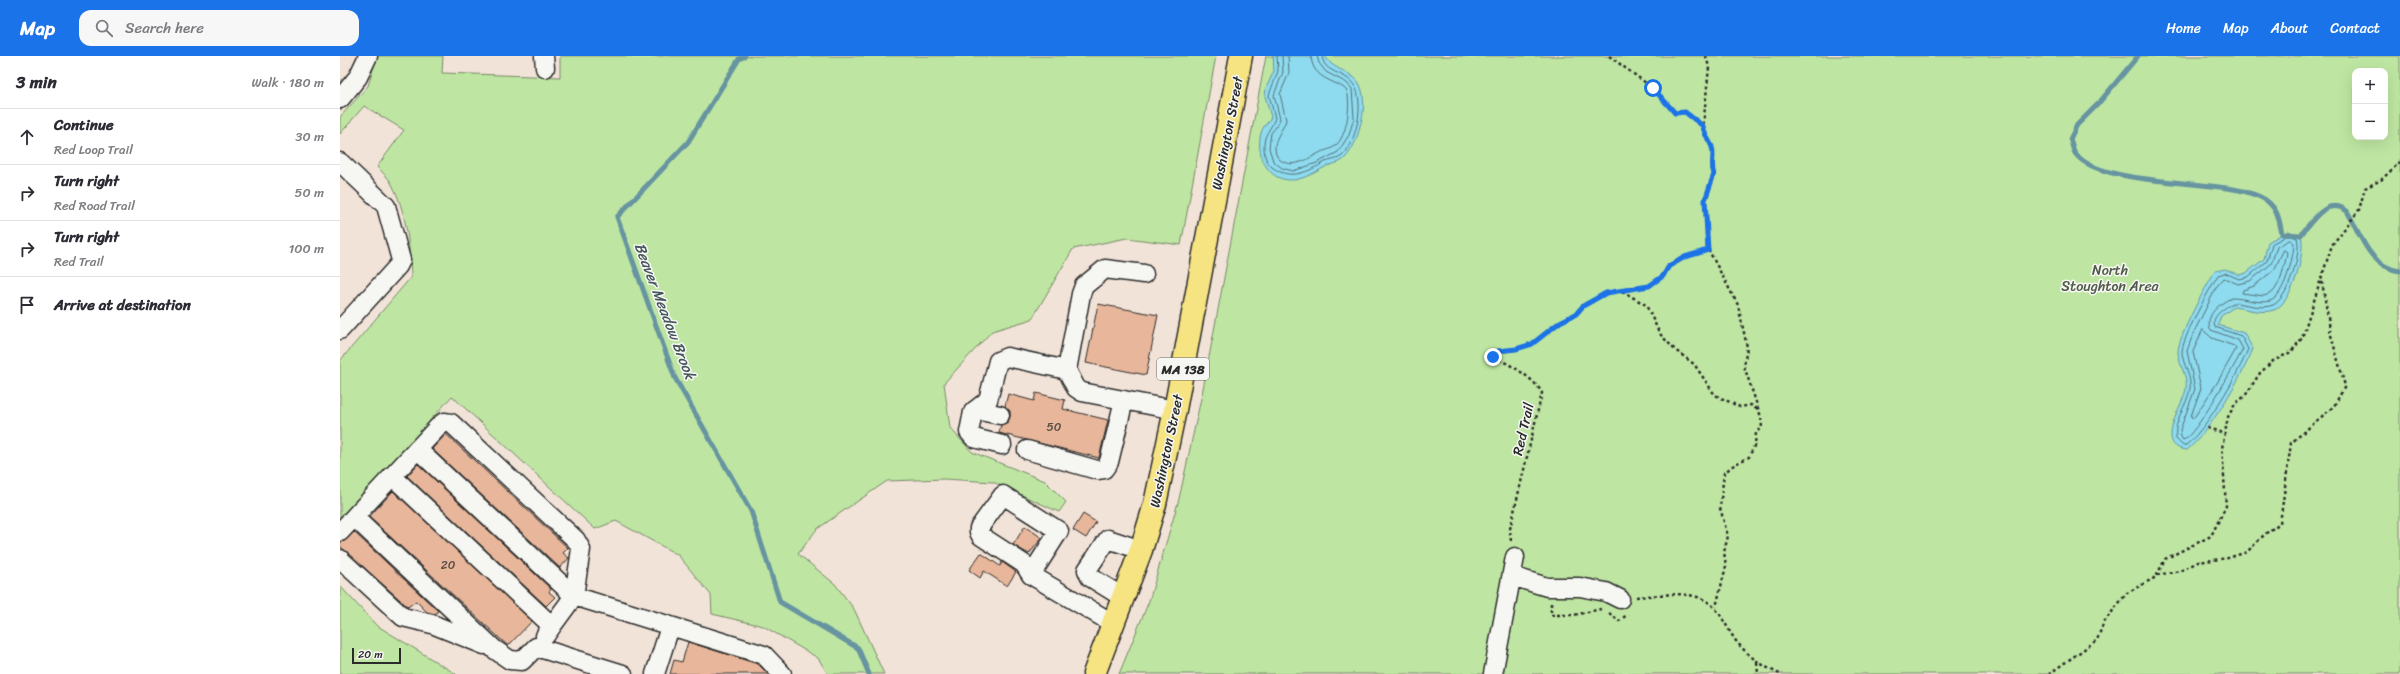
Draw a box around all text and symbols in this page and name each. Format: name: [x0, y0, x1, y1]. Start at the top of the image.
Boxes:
search box: [79, 10, 359, 46]
text: Map: [20, 12, 55, 45]
text: Search here: [125, 15, 204, 41]
text: Home: [2166, 16, 2201, 41]
text: Map: [2223, 16, 2249, 41]
text: About: [2271, 16, 2308, 41]
text: Contact: [2330, 16, 2380, 41]
icon: search: [93, 17, 115, 39]
text: 3 min: [16, 67, 57, 97]
map controls: [2352, 68, 2388, 140]
button: +: [2352, 68, 2388, 104]
text: Walk · 180 m: [252, 71, 324, 94]
street label: Washington Street: [1204, 73, 1251, 192]
route start: [1644, 79, 1662, 97]
button: −: [2352, 104, 2388, 140]
text: Continue: [54, 112, 114, 138]
text: 30 m: [295, 125, 324, 148]
icon: ahead: [16, 126, 38, 148]
text: Red Loop Trail: [54, 138, 133, 161]
text: Turn right: [54, 168, 119, 194]
text: 50 m: [294, 181, 324, 204]
icon: right: [16, 182, 38, 204]
text: Red Road Trail: [54, 194, 135, 217]
text: Turn right: [54, 224, 119, 250]
text: 100 m: [289, 237, 324, 260]
icon: right: [16, 238, 38, 260]
water label: Beaver Meadow Brook: [627, 239, 703, 384]
text: Red Trail: [54, 250, 104, 273]
park label: North Stoughton Area: [2061, 258, 2160, 299]
text: Arrive at destination: [54, 292, 191, 318]
icon: arrive: [16, 294, 38, 316]
route end: [1484, 348, 1502, 366]
road number: MA 138: [1157, 358, 1209, 380]
street label: Washington Street: [1142, 391, 1191, 510]
street label: Red Trail: [1505, 399, 1542, 458]
house number: 50: [1047, 416, 1062, 438]
house number: 20: [441, 554, 456, 576]
text: 20 m: [358, 645, 383, 664]
scale bar: [352, 646, 401, 665]

